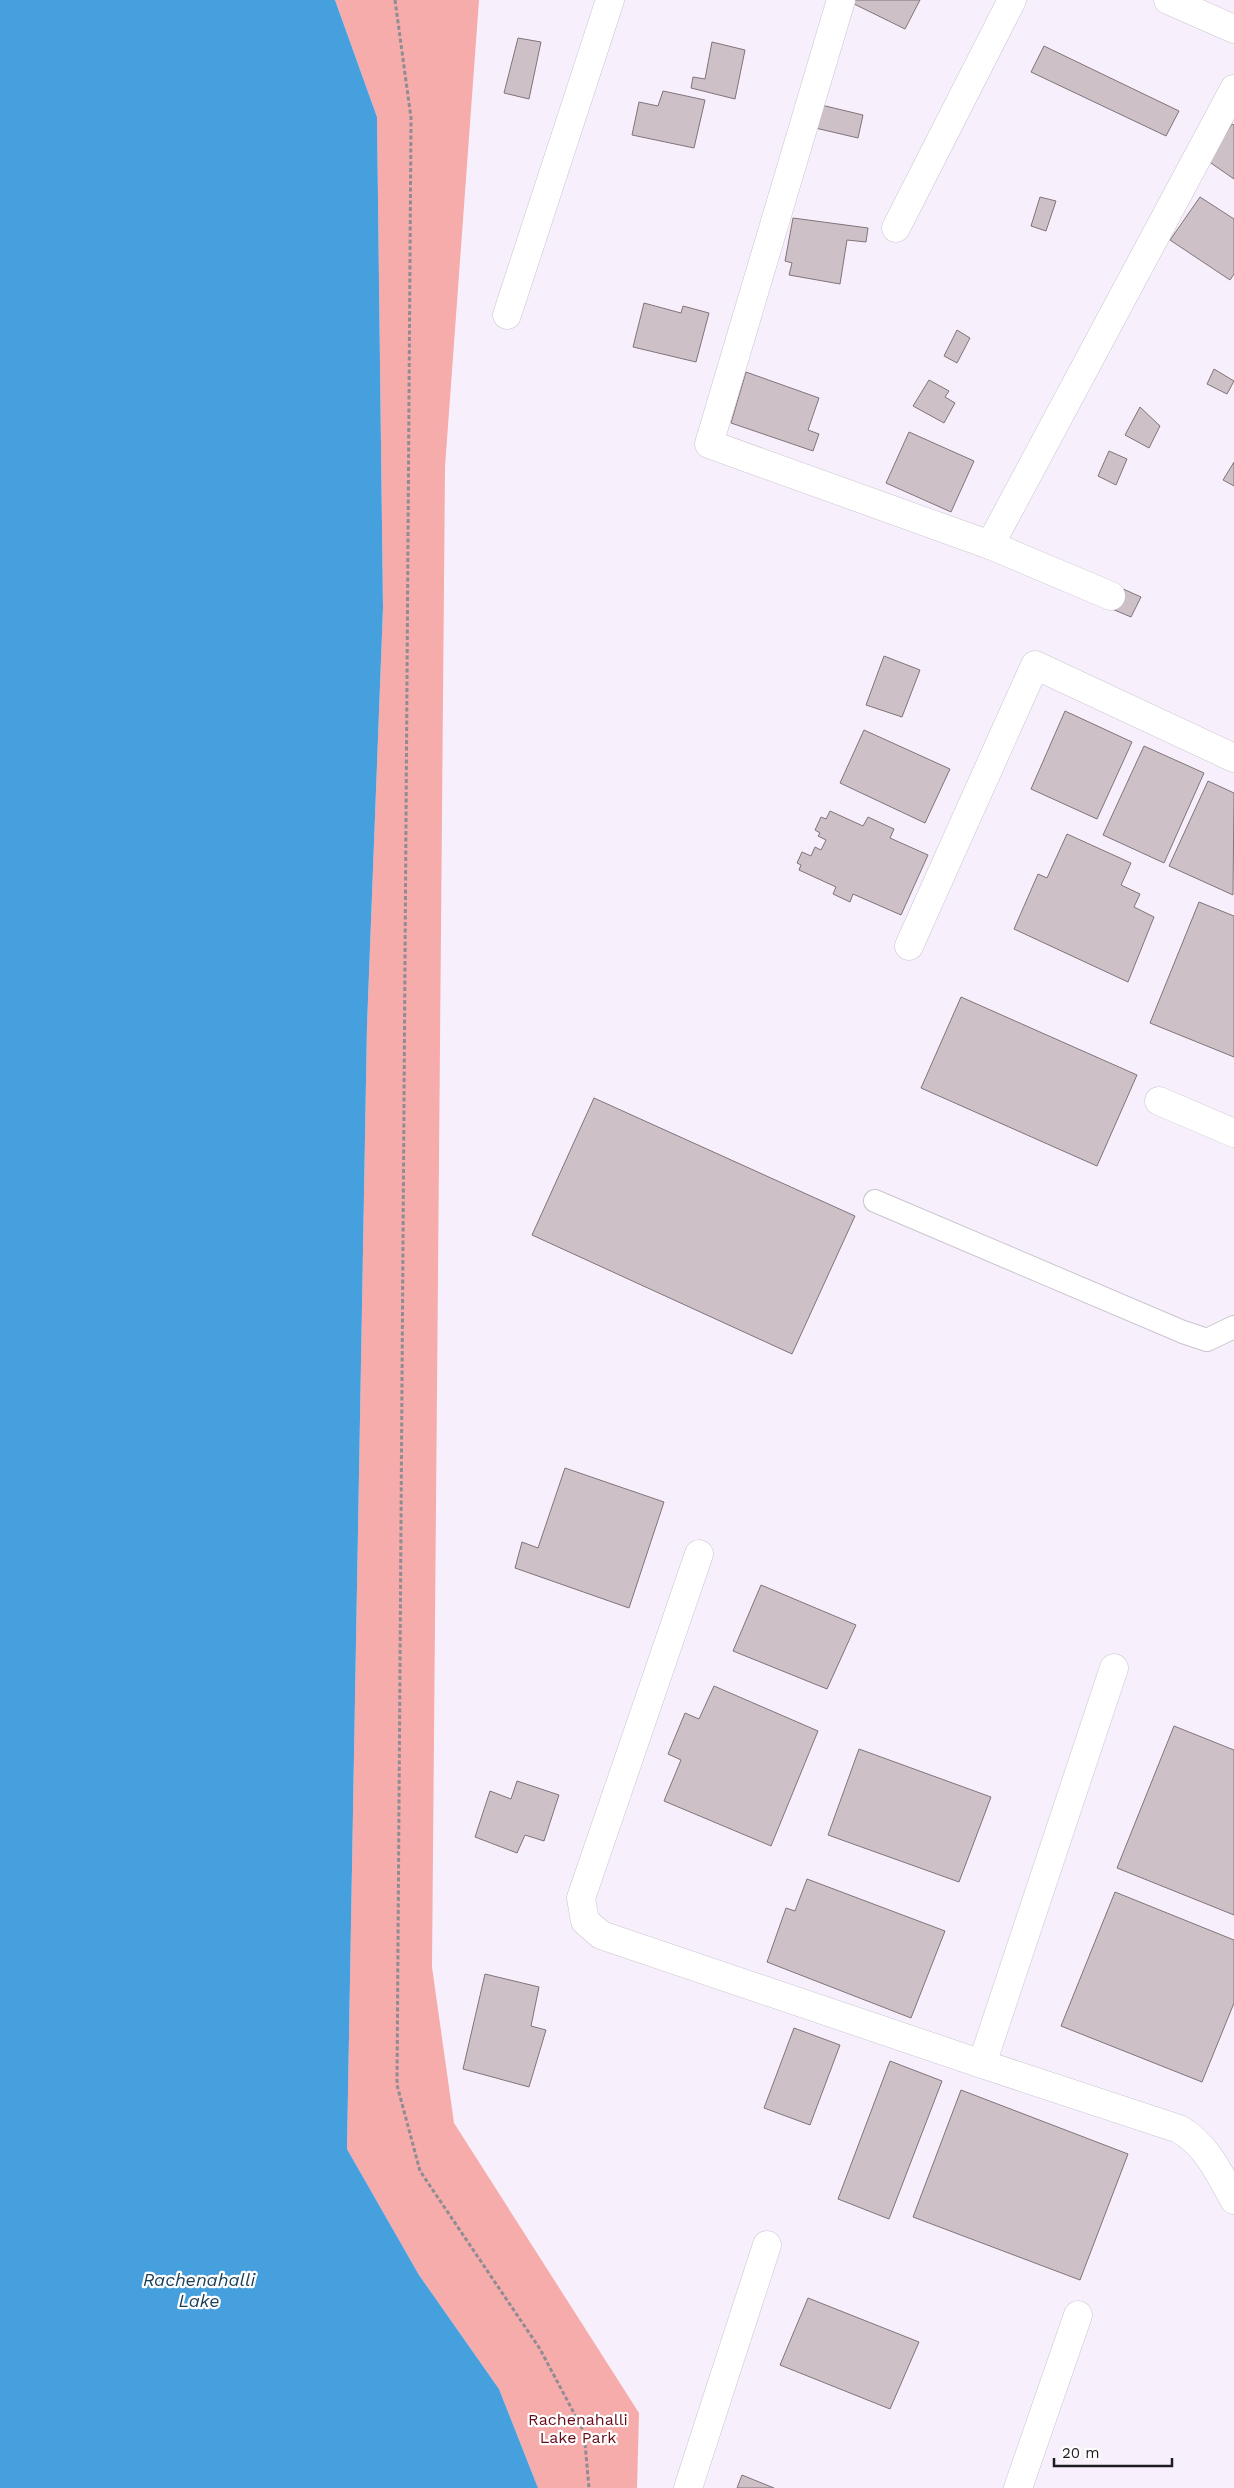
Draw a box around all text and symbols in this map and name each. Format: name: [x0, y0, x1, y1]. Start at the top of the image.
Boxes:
water label: Rachenahalli Lake: [143, 2269, 256, 2311]
park label: Rachenahalli Lake Park: [528, 2410, 628, 2447]
scale bar: [1054, 2436, 1172, 2468]
text: 20 m: [1062, 2444, 1100, 2462]

